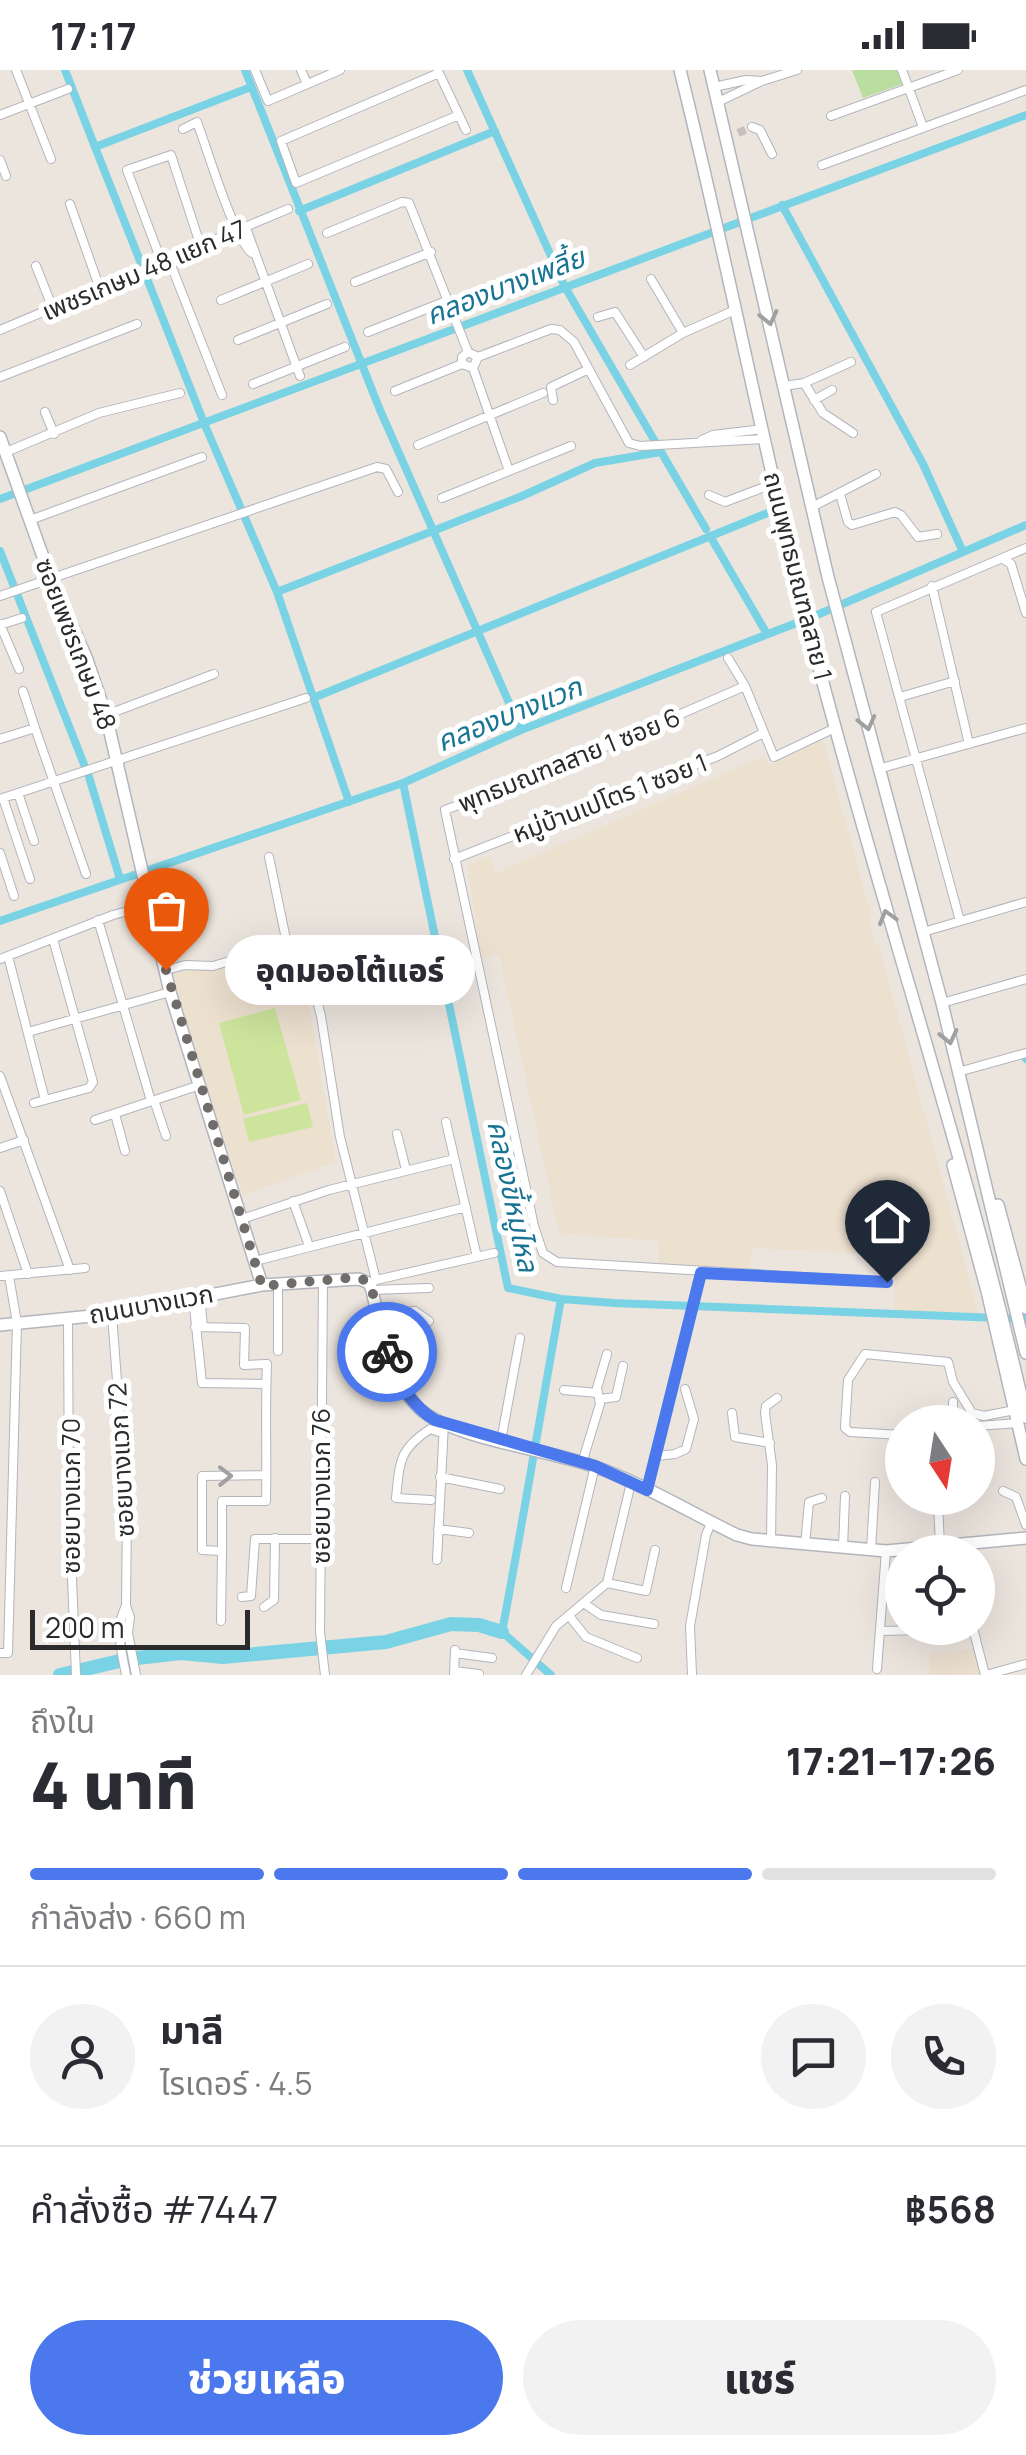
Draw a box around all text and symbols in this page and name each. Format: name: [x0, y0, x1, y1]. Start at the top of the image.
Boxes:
text: 17:17: [50, 9, 137, 61]
street label: เพชรเกษม 48 แยก 47: [36, 211, 251, 328]
water label: คลองบางเพลี้ย: [420, 236, 592, 333]
one-way arrow: [757, 309, 778, 326]
street label: ถนนพุทธมณฑลสาย 1: [756, 468, 841, 684]
street label: ซอยเพชรเกษม 48: [28, 553, 125, 735]
water label: คลองบางแวก: [430, 666, 588, 759]
street label: พุทธมณฑลสาย 1 ซอย 6: [452, 699, 685, 820]
one-way arrow: [855, 714, 876, 731]
street label: หมู่บ้านเปโตร 1 ซอย 1: [507, 744, 712, 851]
pin: [124, 868, 209, 971]
icon: bag: [139, 883, 194, 938]
one-way arrow: [878, 909, 899, 926]
callout: อุดมออโต้แอร์: [226, 935, 476, 1005]
text: อุดมออโต้แอร์: [256, 948, 444, 992]
one-way arrow: [937, 1028, 958, 1045]
water label: คลองขี้หมูไหล: [479, 1116, 549, 1276]
pin: [845, 1180, 930, 1283]
icon: home: [860, 1195, 915, 1250]
street label: ถนนบางแวก: [86, 1275, 216, 1332]
courier: [337, 1302, 437, 1402]
icon: bike: [360, 1325, 415, 1380]
street label: ซอยบางแวก 72: [99, 1382, 142, 1538]
north arrow: [885, 1405, 995, 1515]
map controls: [885, 1405, 995, 1645]
street label: ซอยบางแวก 76: [303, 1408, 338, 1564]
street label: ซอยบางแวก 70: [53, 1418, 88, 1574]
one-way arrow: [217, 1465, 233, 1486]
button: locate: [885, 1535, 995, 1645]
scale bar: [30, 1605, 250, 1650]
text: 200 m: [45, 1608, 124, 1646]
text: ถึงใน: [30, 1699, 95, 1743]
text: 17:21–17:26: [786, 1734, 996, 1786]
text: 4 นาที: [30, 1740, 197, 1829]
text: กำลังส่ง · 660 m: [30, 1895, 246, 1939]
text: มาลี: [160, 2003, 224, 2055]
button: person: [30, 2004, 135, 2109]
button: chat: [761, 2004, 866, 2109]
button: phone: [891, 2004, 996, 2109]
text: ไรเดอร์ · 4.5: [160, 2061, 313, 2105]
text: คำสั่งซื้อ #7447: [30, 2182, 278, 2234]
text: ฿568: [905, 2182, 996, 2234]
button: ช่วยเหลือ: [30, 2320, 503, 2435]
button: แชร์: [523, 2320, 996, 2435]

